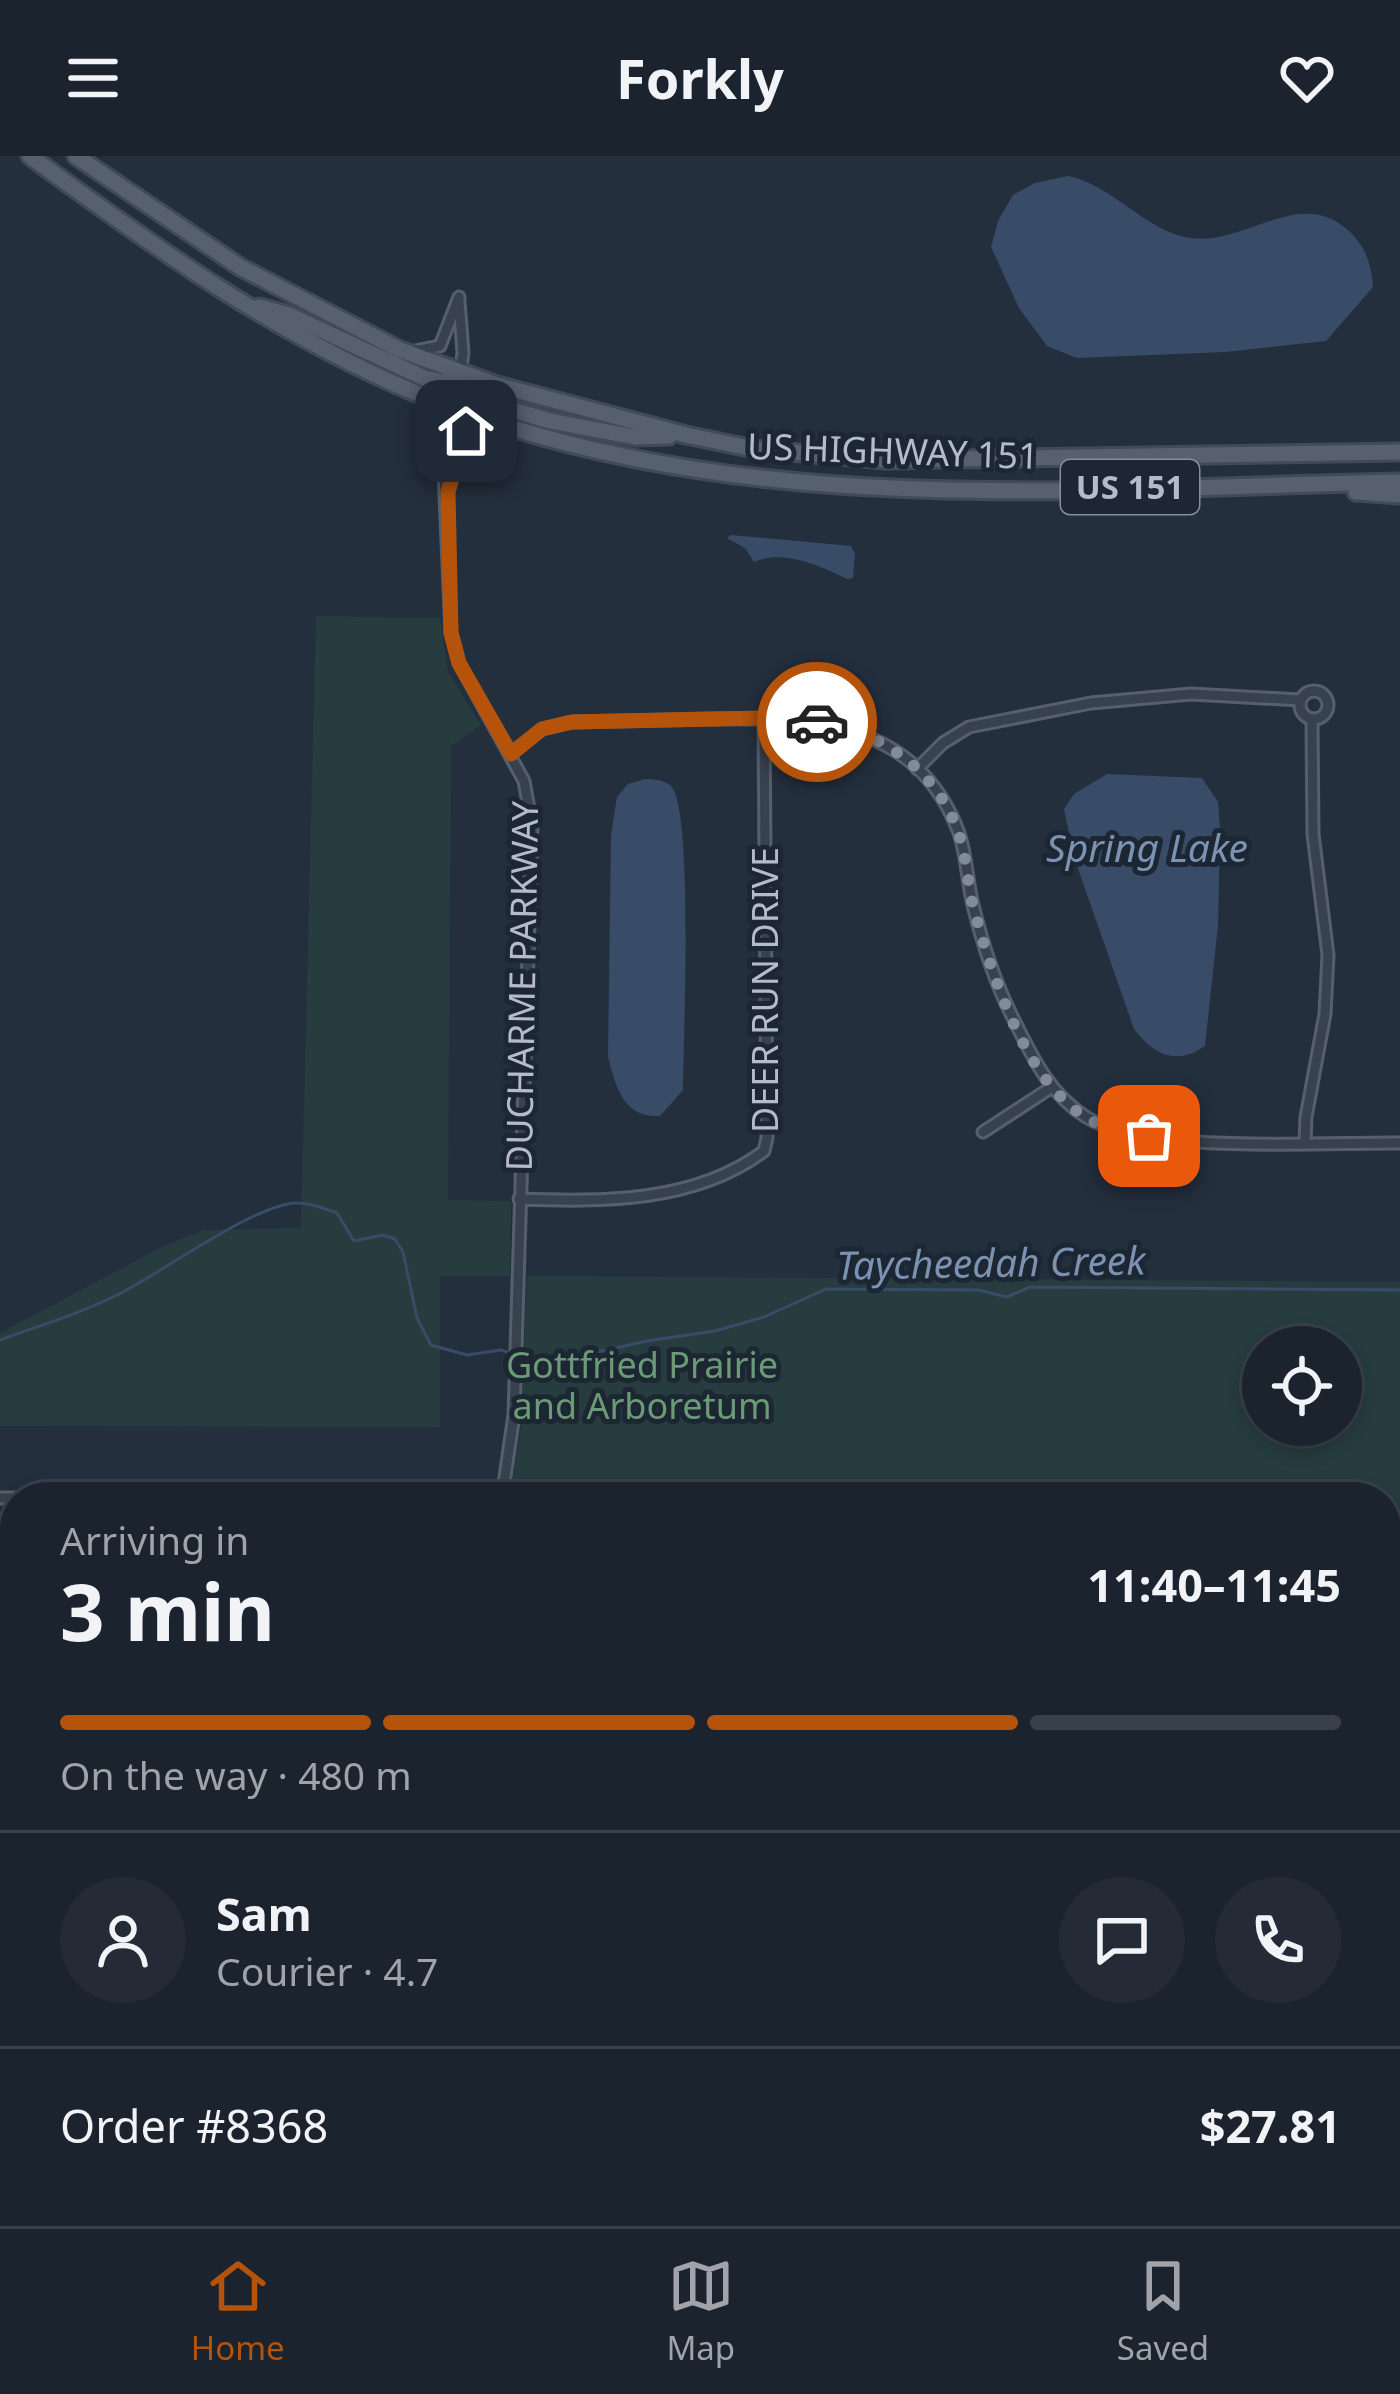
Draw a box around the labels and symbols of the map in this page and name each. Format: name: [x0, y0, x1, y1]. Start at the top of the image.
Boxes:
pin: [415, 380, 517, 482]
street label: US HIGHWAY 151: [746, 421, 1040, 480]
road number: US 151: [1061, 460, 1199, 514]
courier: [757, 662, 877, 782]
street label: DUCHARME PARKWAY: [494, 800, 549, 1172]
water label: Spring Lake: [1046, 820, 1248, 873]
street label: DEER RUN DRIVE: [740, 847, 789, 1133]
pin: [1098, 1085, 1200, 1187]
water label: Taycheedah Creek: [836, 1232, 1148, 1291]
park label: Gottfried Prairie and Arboretum: [506, 1340, 778, 1430]

